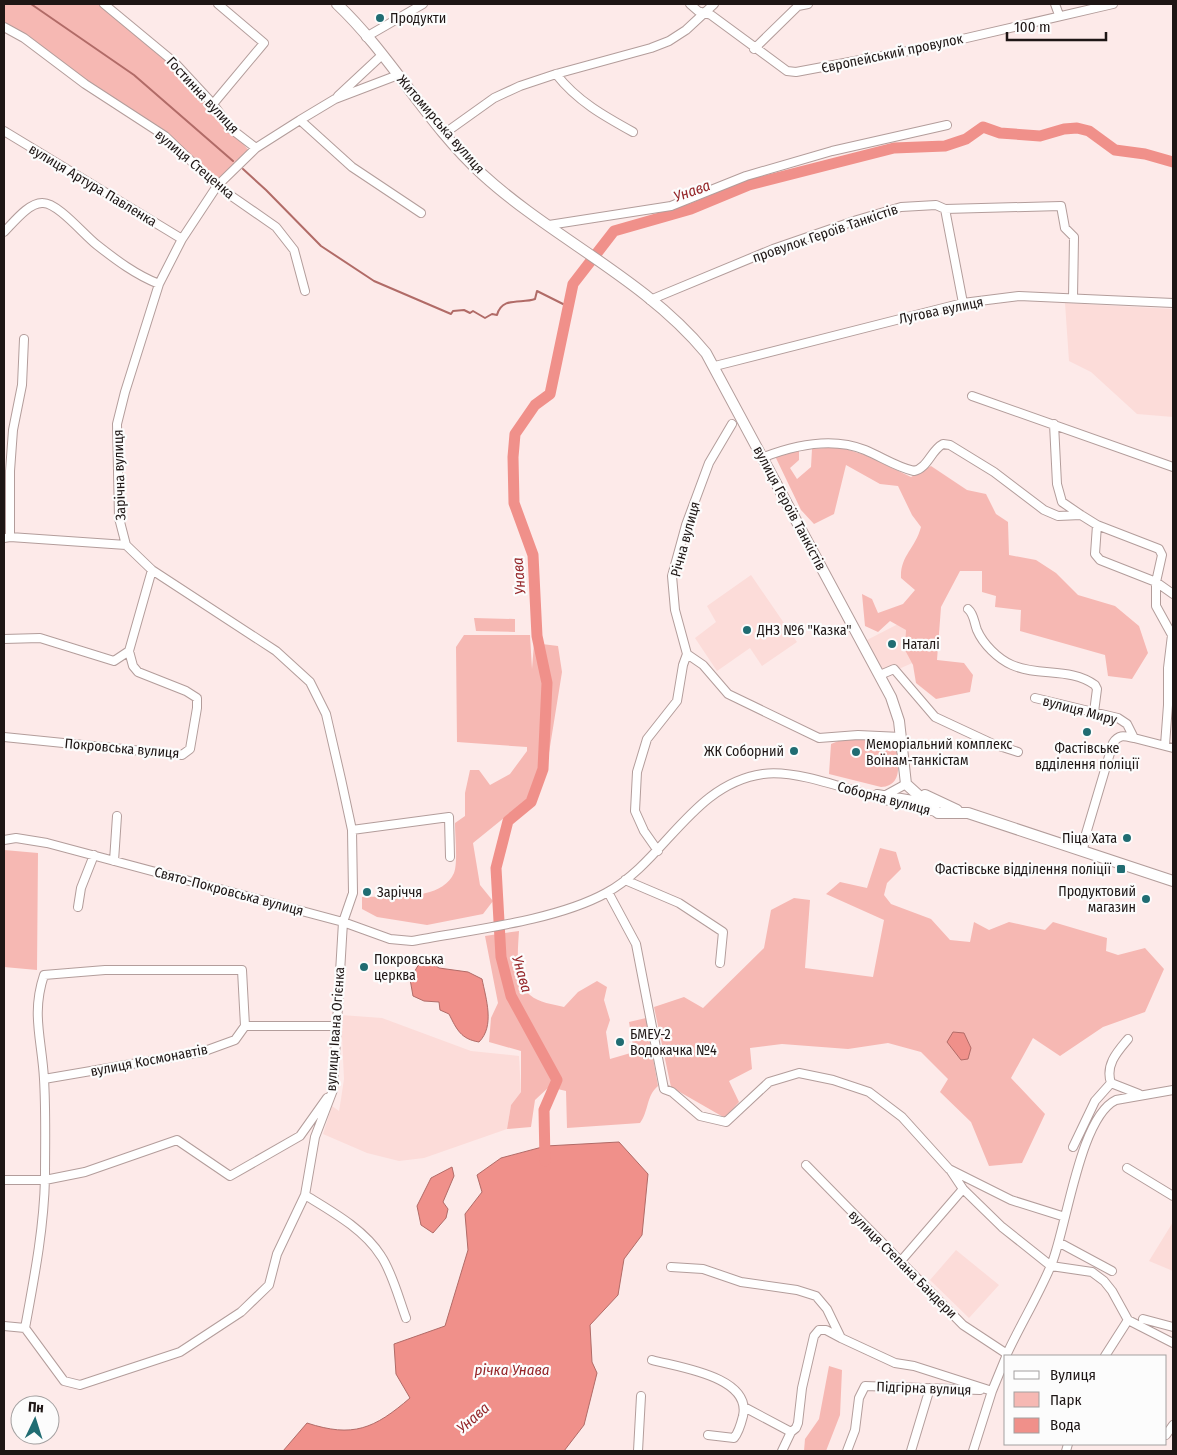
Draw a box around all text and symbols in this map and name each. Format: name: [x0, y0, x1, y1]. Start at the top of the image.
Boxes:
place label: Продукти: [390, 10, 446, 27]
scale bar: [1007, 10, 1106, 42]
marker: Продукти: [374, 12, 386, 24]
text: 100 m: [1014, 18, 1051, 36]
street label: Європейський провулок: [820, 30, 965, 77]
street label: Гостинна вулиця: [163, 53, 242, 137]
street label: Житомирська вулиця: [393, 72, 488, 177]
street label: вулиця Стеценка: [151, 126, 238, 203]
street label: вулиця Артура Павленка: [26, 140, 160, 230]
water label: Унава: [671, 176, 713, 206]
street label: провулок Героїв Танкістів: [750, 201, 900, 266]
street label: Лугова вулиця: [897, 293, 985, 328]
street label: Зарічна вулиця: [109, 429, 130, 521]
street label: вулиця Героїв Танкістів: [750, 443, 830, 573]
street label: Річна вулиця: [667, 500, 704, 579]
water label: Унава: [508, 556, 530, 595]
place label: ДНЗ №6 "Казка": [756, 622, 852, 639]
marker: ДНЗ №6 "Казка": [741, 624, 753, 636]
place label: Наталі: [902, 636, 940, 653]
marker: Наталі: [886, 638, 898, 650]
street label: вулиця Миру: [1041, 692, 1120, 729]
marker: Фастівське вдділення поліції: [1081, 726, 1093, 738]
street label: Покровська вулиця: [64, 735, 180, 762]
place label: Меморіальний комплекс Воїнам-танкістам: [866, 736, 1012, 769]
place label: Фастівське вдділення поліції: [1035, 740, 1139, 773]
place label: ЖК Соборний: [704, 743, 784, 760]
marker: ЖК Соборний: [788, 745, 800, 757]
marker: Меморіальний комплекс Воїнам-танкістам: [850, 746, 862, 758]
street label: Соборна вулиця: [835, 778, 932, 819]
place label: Піца Хата: [1062, 830, 1117, 847]
marker: Піца Хата: [1121, 832, 1133, 844]
place label: Фастівське відділення поліції: [935, 861, 1111, 878]
street label: Свято-Покровська вулиця: [152, 863, 305, 920]
marker: Фастівське відділення поліції: [1115, 863, 1127, 875]
place label: Продуктовий магазин: [1058, 883, 1136, 916]
place label: Заріччя: [377, 884, 422, 901]
marker: Заріччя: [361, 886, 373, 898]
marker: Продуктовий магазин: [1140, 893, 1152, 905]
place label: Покровська церква: [374, 951, 444, 984]
water label: Унава: [508, 953, 536, 995]
marker: Покровська церква: [358, 961, 370, 973]
street label: вулиця Івана Огієнка: [323, 966, 348, 1092]
place label: БМЕУ-2 Водокачка №4: [630, 1026, 717, 1059]
marker: БМЕУ-2 Водокачка №4: [614, 1036, 626, 1048]
street label: вулиця Космонавтів: [89, 1041, 209, 1080]
street label: вулиця Степана Бандери: [845, 1207, 960, 1322]
legend: [1004, 1355, 1167, 1445]
water label: річка Унава: [475, 1361, 550, 1379]
text: Вулиця: [1050, 1366, 1096, 1384]
street label: Підгірна вулиця: [876, 1378, 972, 1399]
text: Парк: [1050, 1391, 1081, 1409]
north arrow: [10, 1395, 60, 1445]
text: Пн: [27, 1398, 44, 1417]
water label: Унава: [453, 1399, 493, 1437]
text: Вода: [1050, 1416, 1081, 1434]

